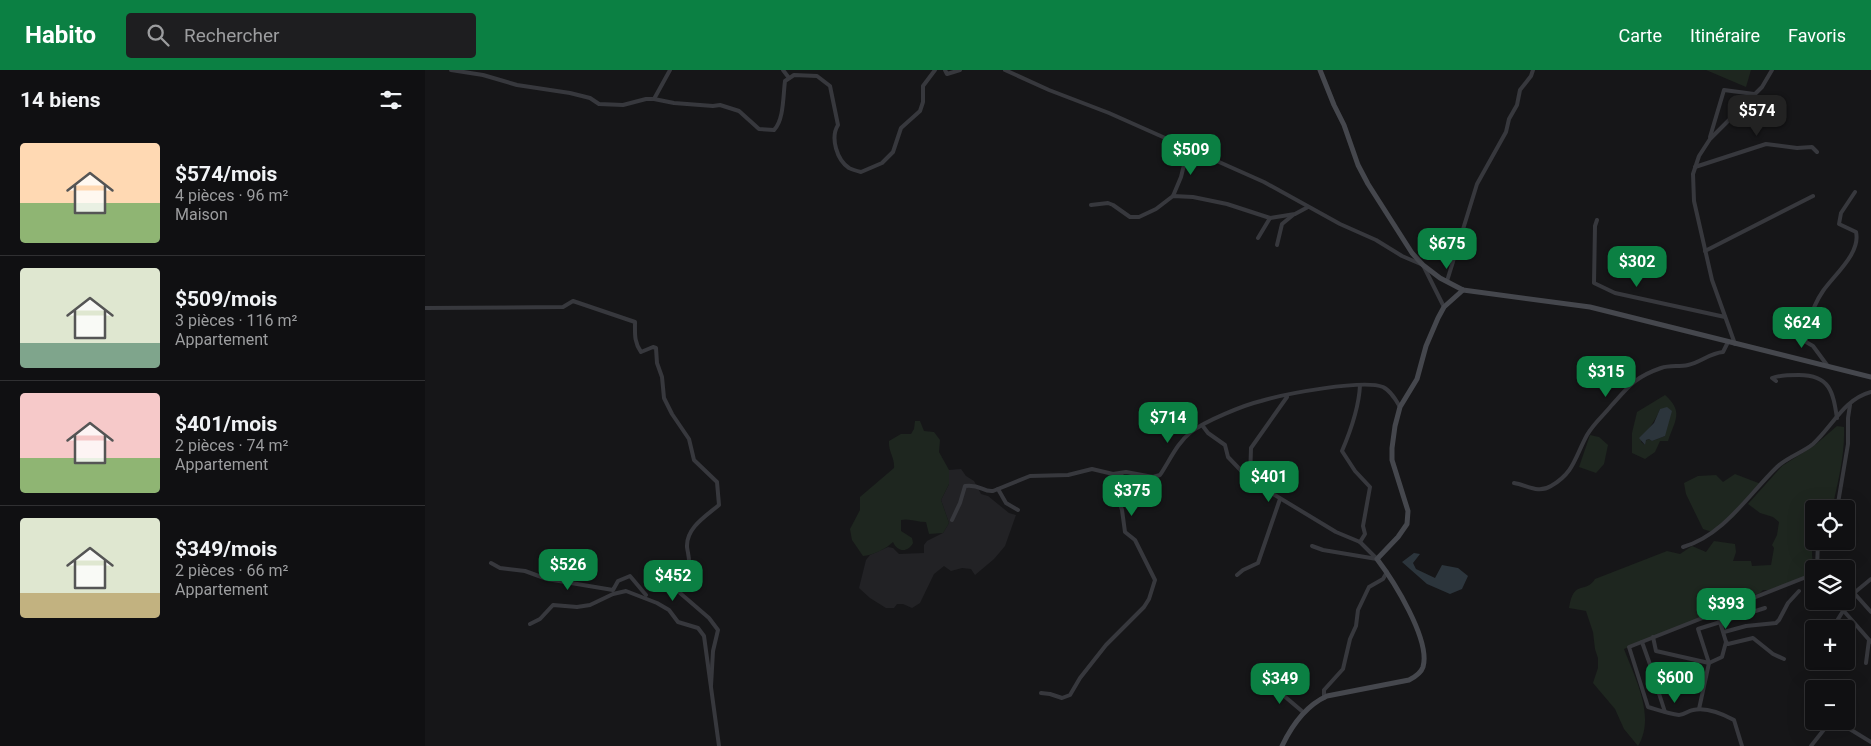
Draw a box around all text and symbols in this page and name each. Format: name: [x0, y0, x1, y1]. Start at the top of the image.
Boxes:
search box: [126, 13, 476, 58]
text: Habito: [25, 21, 96, 49]
icon: search: [144, 21, 172, 49]
text: Rechercher: [184, 24, 279, 47]
text: Carte: [1619, 25, 1662, 46]
text: Itinéraire: [1690, 25, 1760, 46]
text: Favoris: [1788, 25, 1846, 46]
icon: filters: [377, 86, 405, 114]
text: 14 biens: [20, 88, 101, 112]
pin: $574: [1727, 94, 1787, 137]
text: $574: [1739, 101, 1775, 120]
pin: $509: [1161, 134, 1221, 176]
text: $509: [1173, 140, 1209, 159]
text: $574/mois: [175, 162, 277, 186]
icon: home: [60, 163, 120, 223]
text: 4 pièces · 96 m²: [175, 186, 288, 205]
text: Maison: [175, 205, 228, 224]
pin: $675: [1417, 228, 1477, 270]
text: $675: [1429, 234, 1465, 253]
pin: $302: [1607, 246, 1667, 288]
text: $302: [1619, 252, 1655, 271]
text: $509/mois: [175, 287, 277, 311]
icon: home: [60, 288, 120, 348]
pin: $624: [1772, 306, 1832, 349]
text: 3 pièces · 116 m²: [175, 311, 297, 330]
text: $624: [1784, 313, 1820, 332]
text: Appartement: [175, 330, 268, 349]
pin: $315: [1576, 356, 1636, 398]
text: $315: [1588, 362, 1624, 381]
pin: $714: [1138, 402, 1198, 444]
text: $714: [1150, 408, 1186, 427]
text: $401/mois: [175, 412, 277, 436]
icon: home: [60, 413, 120, 473]
text: 2 pièces · 74 m²: [175, 436, 288, 455]
text: Appartement: [175, 455, 268, 474]
pin: $401: [1239, 460, 1299, 503]
text: $401: [1251, 467, 1287, 486]
pin: $375: [1102, 474, 1162, 517]
text: $375: [1114, 481, 1150, 500]
map controls: [1805, 500, 1855, 730]
button: locate: [1805, 500, 1855, 550]
text: $349/mois: [175, 537, 277, 561]
icon: home: [60, 538, 120, 598]
pin: $526: [538, 548, 598, 591]
text: $526: [550, 555, 586, 574]
pin: $452: [643, 560, 703, 602]
button: layers: [1805, 560, 1855, 610]
text: 2 pièces · 66 m²: [175, 561, 288, 580]
text: $452: [655, 566, 691, 585]
text: Appartement: [175, 580, 268, 599]
pin: $393: [1696, 588, 1756, 630]
text: $393: [1708, 594, 1744, 613]
button: +: [1805, 620, 1855, 670]
pin: $349: [1250, 662, 1310, 705]
pin: $600: [1645, 662, 1705, 704]
text: $600: [1657, 668, 1693, 687]
text: $349: [1262, 669, 1298, 688]
button: −: [1805, 680, 1855, 730]

